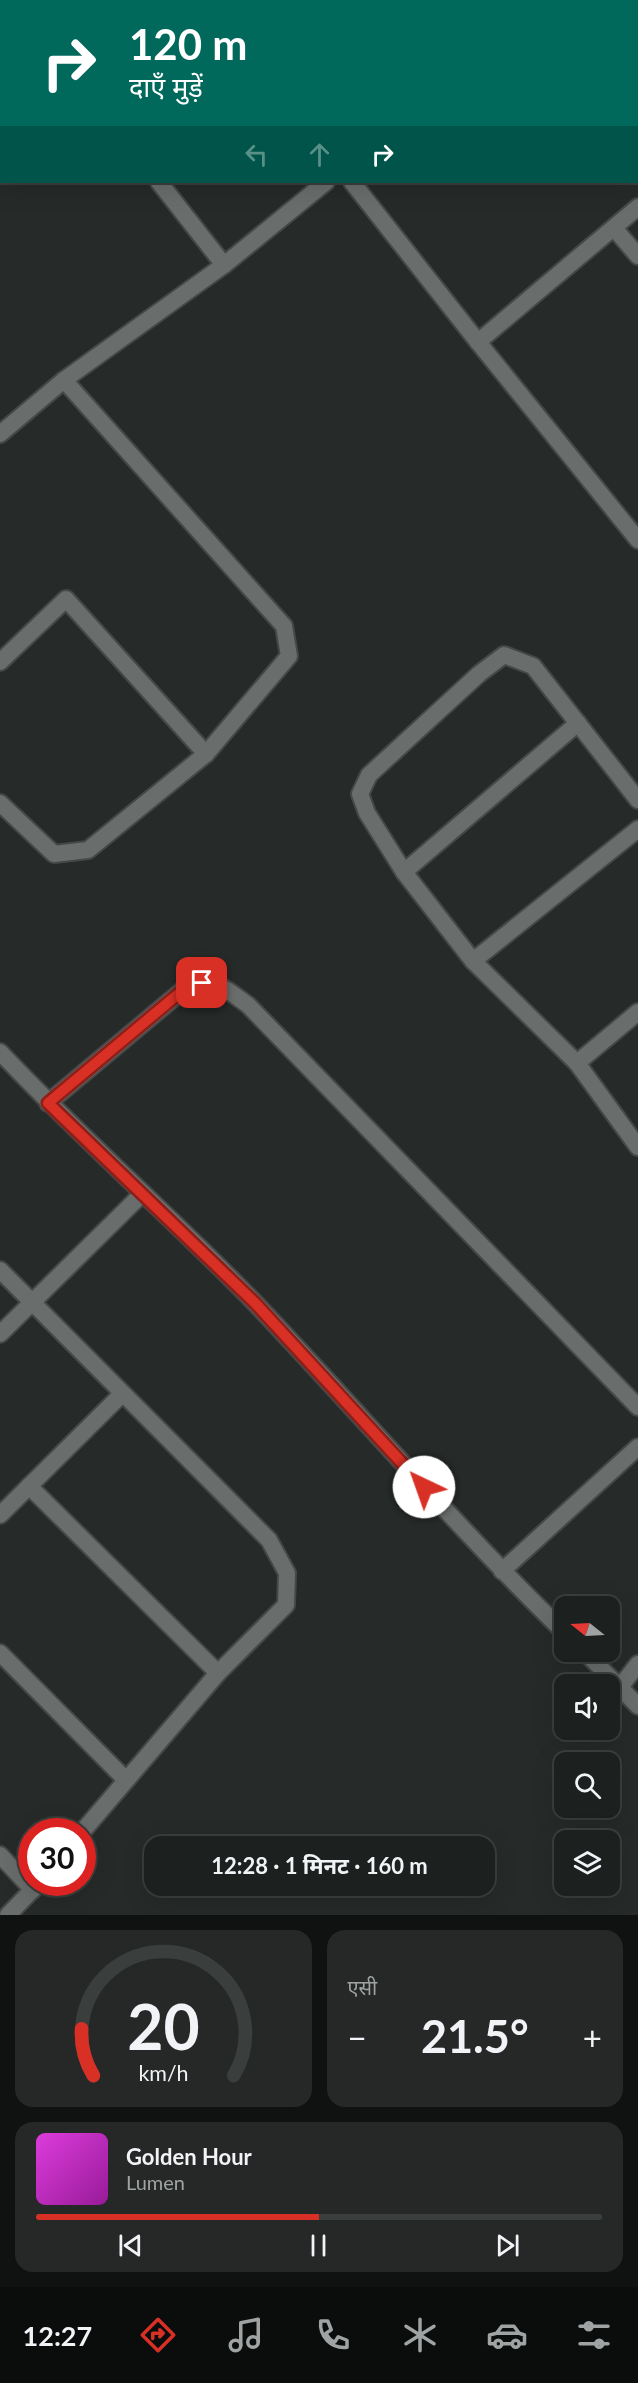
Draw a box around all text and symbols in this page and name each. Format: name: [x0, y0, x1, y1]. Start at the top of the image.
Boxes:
text: 120 m: [129, 19, 247, 69]
icon: right: [30, 24, 108, 102]
text: दाएँ मुड़ें: [129, 70, 203, 103]
icon: left: [240, 138, 273, 171]
icon: ahead: [303, 138, 336, 171]
icon: right: [366, 138, 399, 171]
pin: [176, 957, 227, 1008]
icon: arrive: [185, 966, 218, 999]
position arrow: [392, 1455, 456, 1519]
north arrow: [554, 1596, 620, 1662]
map controls: [554, 1596, 620, 1896]
button: sound: [554, 1674, 620, 1740]
button: search: [554, 1752, 620, 1818]
speed limit sign: 30: [18, 1818, 96, 1896]
button: layers: [554, 1830, 620, 1896]
text: 12:28 · 1 मिनट · 160 m: [211, 1852, 428, 1879]
text: एसी: [348, 1975, 377, 1999]
text: 20: [127, 1988, 199, 2063]
text: 21.5°: [421, 2009, 529, 2063]
text: −: [348, 2017, 367, 2057]
text: +: [583, 2017, 602, 2057]
text: km/h: [138, 2060, 188, 2086]
text: Golden Hour: [126, 2143, 252, 2170]
text: Lumen: [126, 2170, 185, 2194]
icon: previous: [114, 2229, 147, 2262]
icon: pause: [302, 2229, 335, 2262]
icon: next: [491, 2229, 524, 2262]
icon: directions: [137, 2314, 179, 2356]
icon: music: [225, 2314, 267, 2356]
icon: phone: [312, 2314, 354, 2356]
icon: climate: [399, 2314, 441, 2356]
icon: car: [486, 2314, 528, 2356]
icon: filters: [573, 2314, 615, 2356]
text: 12:27: [23, 2319, 92, 2352]

